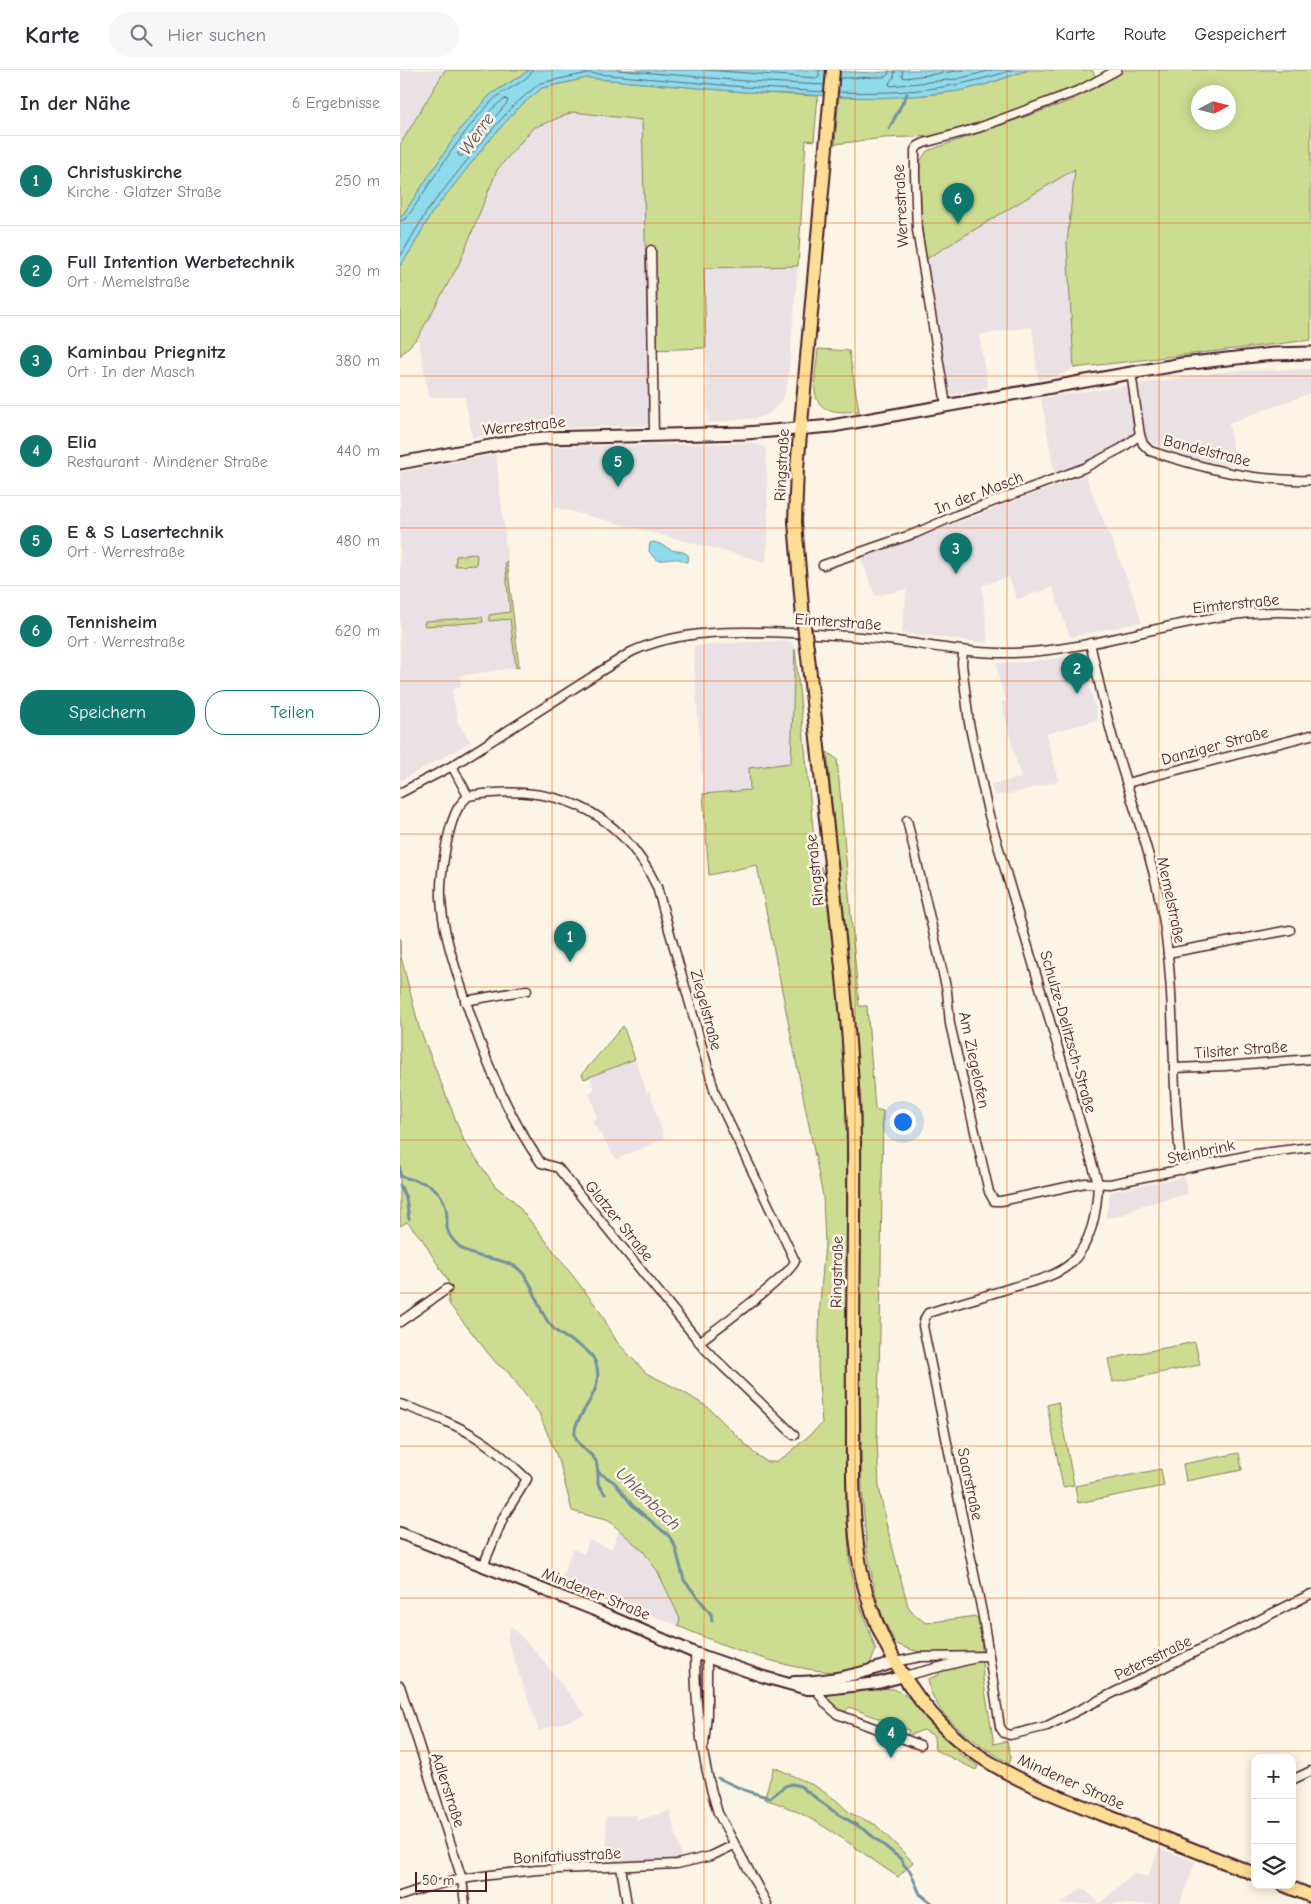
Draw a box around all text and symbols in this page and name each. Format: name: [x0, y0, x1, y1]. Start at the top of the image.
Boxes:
search box: [109, 12, 459, 57]
text: Karte: [25, 21, 79, 49]
icon: search: [127, 21, 155, 49]
text: Hier suchen: [167, 24, 266, 46]
text: Karte: [1055, 24, 1095, 45]
text: Route: [1123, 24, 1166, 45]
text: Gespeichert: [1194, 24, 1286, 45]
north arrow: [1191, 85, 1236, 130]
text: In der Nähe: [20, 91, 130, 115]
text: 6 Ergebnisse: [292, 94, 380, 112]
water label: Werre: [455, 109, 499, 159]
text: Christuskirche: [67, 161, 182, 183]
street label: Werrestraße: [890, 164, 912, 248]
text: 1: [33, 172, 39, 190]
text: 250 m: [335, 172, 380, 190]
text: Kirche · Glatzer Straße: [67, 183, 222, 201]
pin: 6: [942, 183, 974, 224]
text: Full Intention Werbetechnik: [67, 251, 295, 273]
text: 2: [32, 262, 40, 280]
text: 320 m: [335, 262, 380, 280]
text: Ort · Memelstraße: [67, 273, 190, 291]
text: Kaminbau Priegnitz: [67, 341, 225, 363]
text: 3: [32, 352, 40, 370]
text: 380 m: [335, 352, 380, 370]
text: Ort · In der Masch: [67, 363, 195, 381]
street label: Werrestraße: [482, 413, 566, 439]
street label: Ringstraße: [771, 428, 793, 502]
text: Elia: [67, 431, 97, 453]
street label: Bandelstraße: [1162, 432, 1252, 470]
text: 4: [32, 442, 40, 460]
text: 440 m: [336, 442, 380, 460]
pin: 5: [602, 446, 634, 487]
text: Restaurant · Mindener Straße: [67, 453, 268, 471]
street label: In der Masch: [932, 468, 1026, 518]
text: E & S Lasertechnik: [67, 521, 224, 543]
text: 5: [32, 532, 40, 550]
text: 480 m: [336, 532, 380, 550]
pin: 3: [940, 533, 972, 574]
text: Ort · Werrestraße: [67, 543, 185, 561]
street label: Eimterstraße: [1192, 591, 1280, 617]
street label: Eimterstraße: [794, 610, 882, 634]
text: Tennisheim: [67, 611, 157, 633]
text: 6: [32, 622, 40, 640]
text: 620 m: [335, 622, 380, 640]
text: Ort · Werrestraße: [67, 633, 185, 651]
pin: 2: [1061, 653, 1093, 694]
button: Speichern: [20, 690, 195, 735]
button: Teilen: [205, 690, 380, 735]
street label: Danziger Straße: [1159, 723, 1271, 769]
street label: Ringstraße: [802, 833, 828, 907]
street label: Memelstraße: [1153, 855, 1189, 945]
pin: 1: [554, 921, 586, 962]
street label: Schulze-Delitzsch-Straße: [1036, 949, 1100, 1115]
street label: Ziegelstraße: [687, 968, 725, 1052]
street label: Am Ziegelofen: [955, 1010, 993, 1110]
street label: Tilsiter Straße: [1194, 1038, 1288, 1062]
your location: [890, 1109, 916, 1135]
street label: Steinbrink: [1166, 1136, 1237, 1168]
street label: Glatzer Straße: [581, 1177, 657, 1265]
street label: Ringstraße: [827, 1236, 847, 1308]
street label: Saarstraße: [954, 1446, 986, 1522]
water label: Uhlenbach: [611, 1463, 685, 1535]
street label: Mindener Straße: [539, 1564, 653, 1624]
street label: Petersstraße: [1112, 1632, 1194, 1684]
pin: 4: [875, 1717, 907, 1758]
street label: Adlerstraße: [427, 1750, 469, 1830]
street label: Mindener Straße: [1015, 1750, 1127, 1814]
map controls: [1251, 1754, 1296, 1889]
button: +: [1251, 1754, 1296, 1799]
button: −: [1251, 1799, 1296, 1844]
street label: Bonifatiusstraße: [512, 1844, 622, 1868]
button: layers: [1251, 1844, 1296, 1889]
scale bar: [415, 1869, 488, 1892]
text: 50 m: [422, 1872, 454, 1889]

